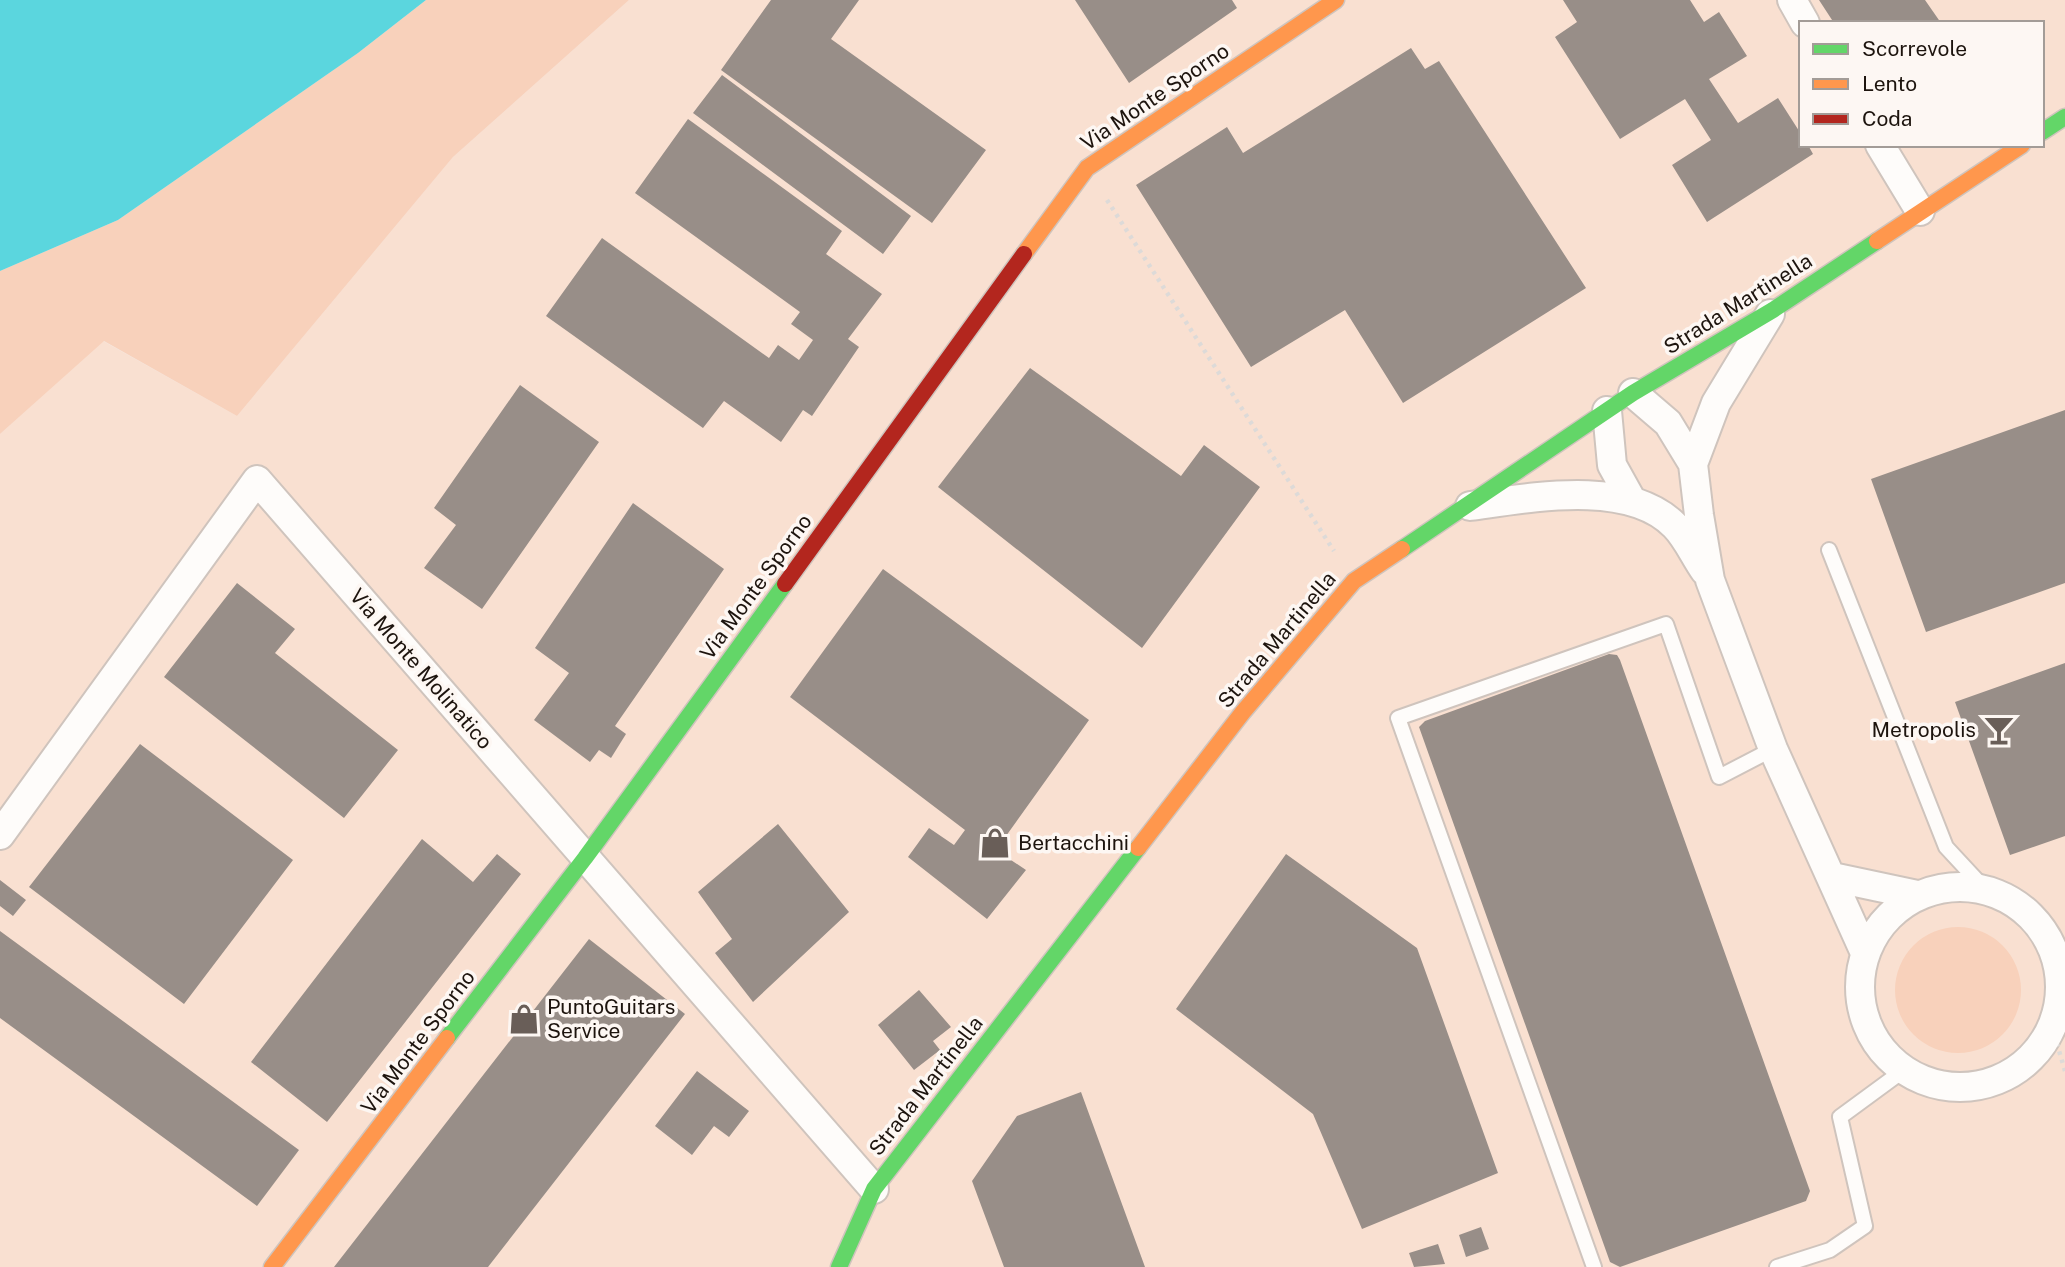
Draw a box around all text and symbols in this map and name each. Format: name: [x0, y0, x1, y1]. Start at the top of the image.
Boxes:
legend: [1799, 21, 2044, 147]
text: Scorrevole: [1862, 36, 1967, 61]
street label: Via Monte Sporno: [1076, 38, 1234, 155]
text: Lento: [1862, 71, 1917, 96]
text: Coda: [1862, 106, 1912, 131]
street label: Strada Martinella: [1659, 248, 1816, 359]
street label: Via Monte Sporno: [695, 509, 817, 664]
street label: Strada Martinella: [1212, 567, 1341, 713]
street label: Via Monte Molinatico: [345, 583, 498, 754]
bar icon: Metropolis: [1982, 713, 2016, 747]
place label: Metropolis: [1872, 717, 1976, 742]
shop icon: Bertacchini: [978, 826, 1012, 860]
place label: Bertacchini: [1018, 830, 1129, 855]
street label: Via Monte Sporno: [355, 965, 480, 1118]
place label: PuntoGuitars Service: [547, 994, 675, 1043]
shop icon: PuntoGuitars Service: [507, 1002, 541, 1036]
street label: Strada Martinella: [863, 1011, 988, 1160]

